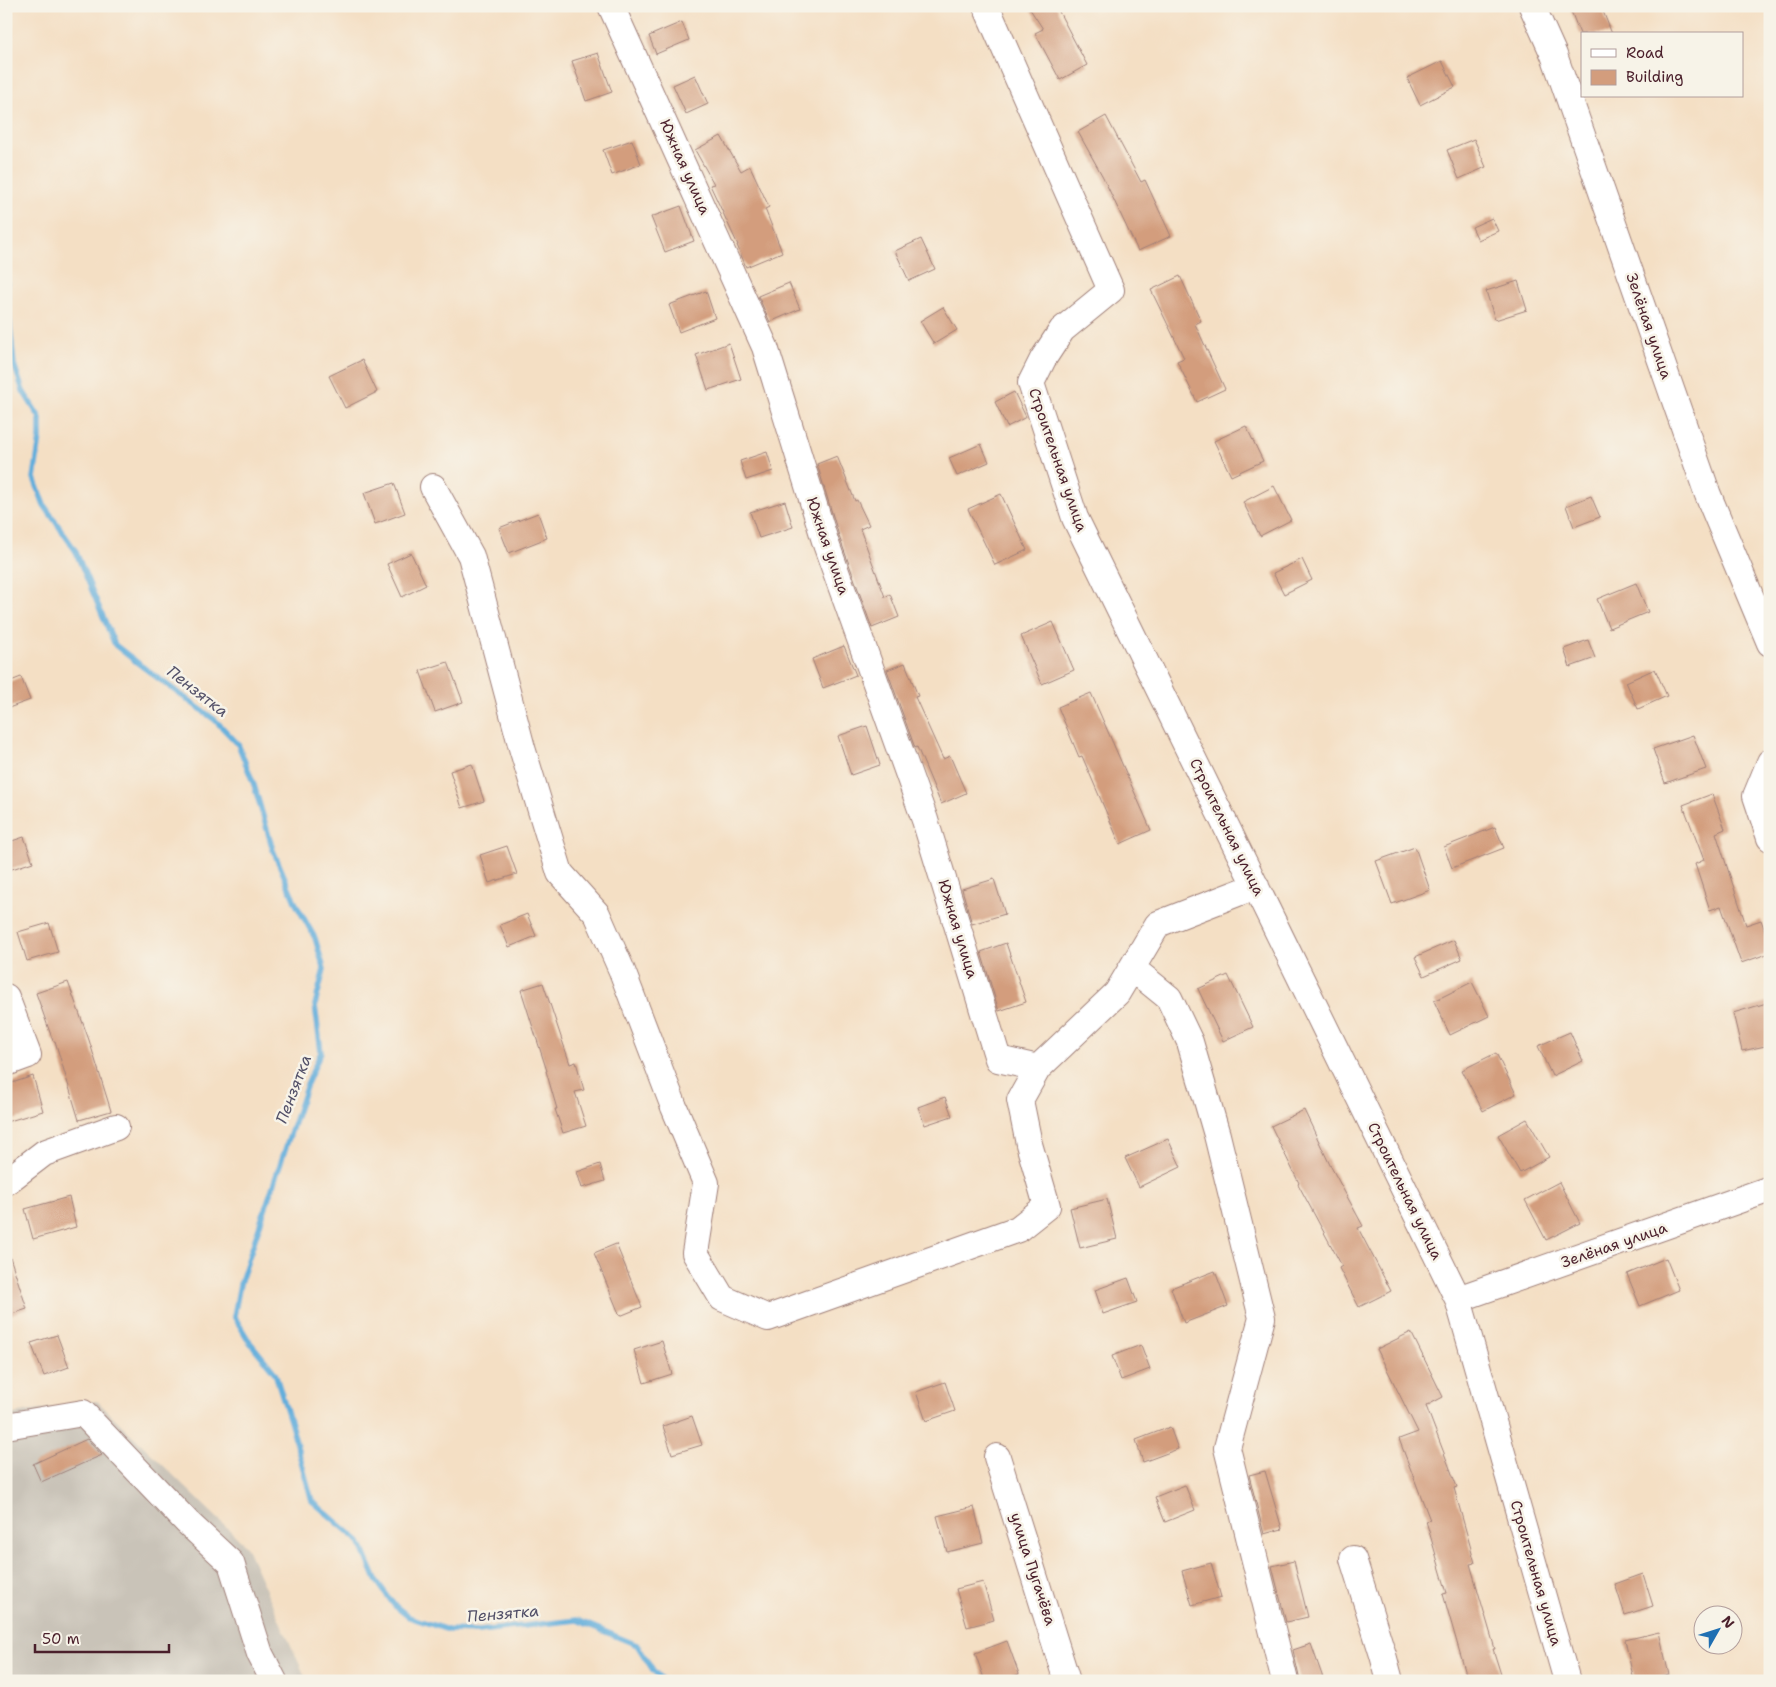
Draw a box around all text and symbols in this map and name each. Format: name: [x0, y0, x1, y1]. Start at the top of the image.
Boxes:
legend: [1581, 32, 1744, 98]
text: Road: [1626, 43, 1664, 63]
text: Building: [1626, 67, 1683, 87]
street label: Южная улица: [655, 116, 715, 218]
street label: Зелёная улица: [1622, 270, 1677, 382]
street label: Строительная улица: [1024, 385, 1092, 535]
street label: Южная улица: [802, 494, 854, 598]
water label: Пензятка: [163, 661, 233, 722]
street label: Строительная улица: [1185, 755, 1269, 900]
street label: Южная улица: [934, 877, 983, 981]
water label: Пензятка: [271, 1052, 316, 1127]
street label: Строительная улица: [1363, 1119, 1447, 1264]
street label: Зелёная улица: [1558, 1217, 1670, 1272]
street label: Строительная улица: [1506, 1498, 1567, 1649]
street label: улица Пугачёва: [1005, 1510, 1061, 1628]
water label: Пензятка: [466, 1600, 540, 1627]
north arrow: [1694, 1604, 1744, 1654]
text: N: [1718, 1612, 1739, 1632]
scale bar: [35, 1622, 169, 1654]
text: 50 m: [42, 1629, 80, 1649]

